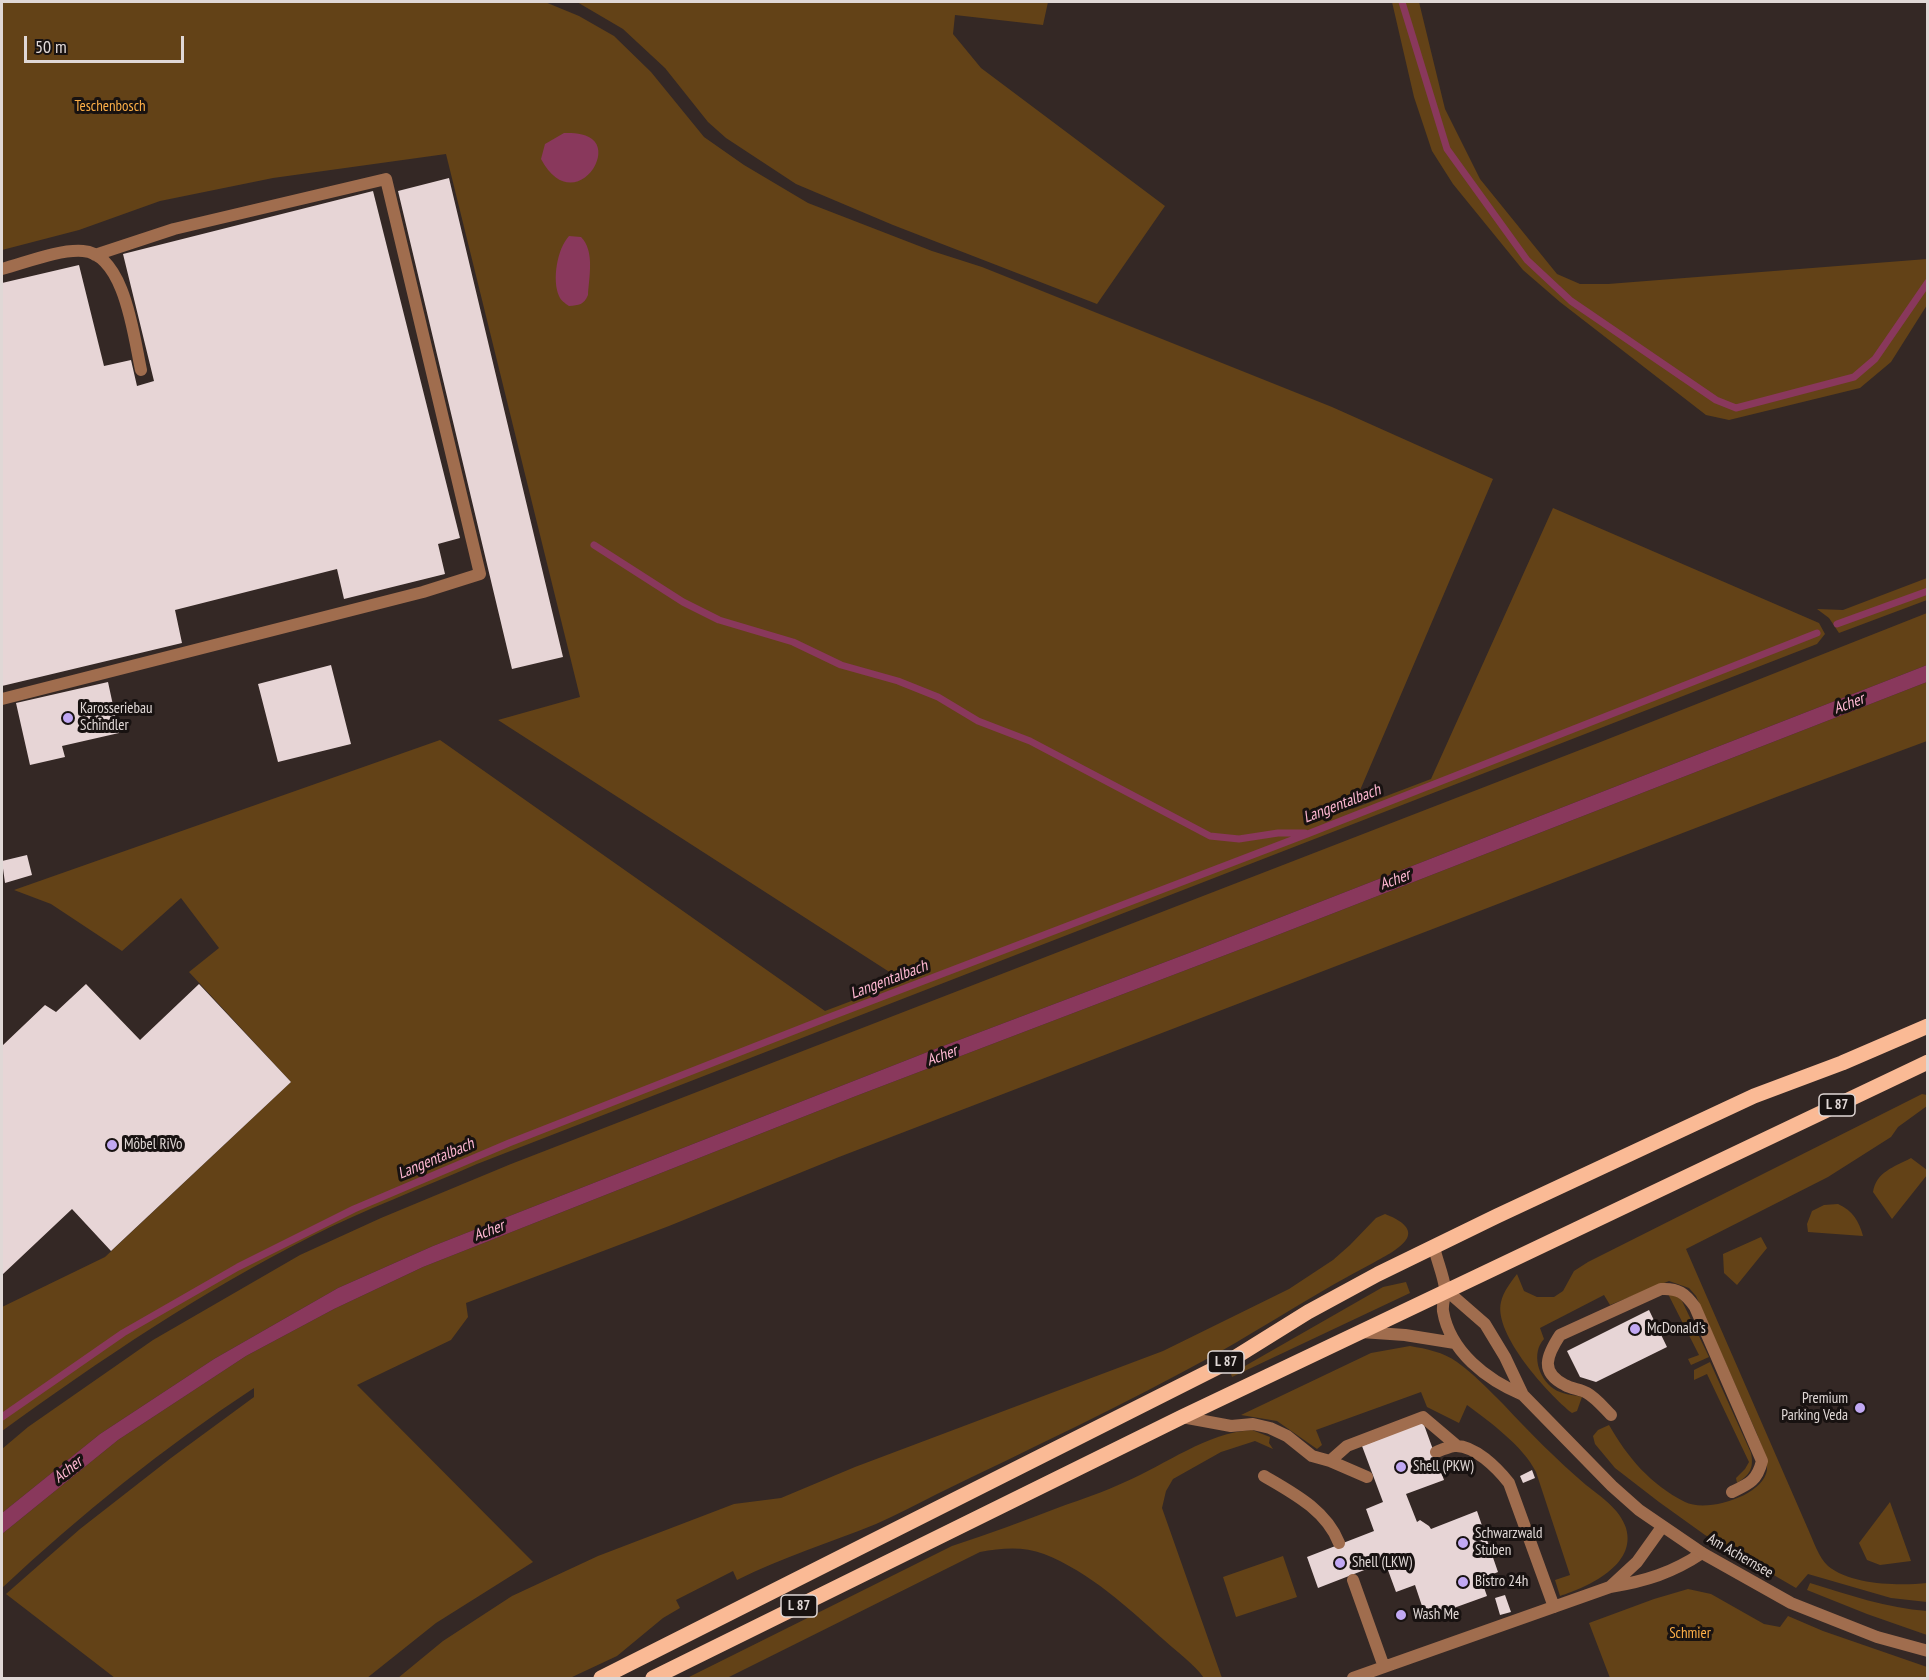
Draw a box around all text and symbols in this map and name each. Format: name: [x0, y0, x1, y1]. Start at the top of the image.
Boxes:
scale bar: [27, 24, 188, 62]
text: 50 m: [35, 35, 67, 58]
park label: Teschenbosch: [74, 98, 146, 116]
water label: Acher: [1831, 689, 1867, 719]
place label: Karosseriebau Schindler: [80, 700, 153, 735]
marker: Karosseriebau Schindler: [61, 711, 75, 725]
water label: Langentalbach: [1301, 781, 1383, 827]
water label: Acher: [1377, 865, 1413, 895]
water label: Langentalbach: [848, 957, 930, 1003]
water label: Acher: [924, 1041, 960, 1071]
road number: L 87: [1819, 1094, 1855, 1116]
water label: Langentalbach: [395, 1134, 477, 1184]
place label: Möbel RiVo: [124, 1136, 183, 1154]
marker: Möbel RiVo: [105, 1138, 119, 1152]
water label: Acher: [471, 1216, 507, 1246]
place label: McDonald's: [1647, 1320, 1706, 1338]
marker: McDonald's: [1628, 1322, 1642, 1336]
road number: L 87: [1208, 1351, 1244, 1373]
place label: Premium Parking Veda: [1781, 1390, 1848, 1425]
marker: Premium Parking Veda: [1853, 1401, 1867, 1415]
water label: Acher: [50, 1453, 86, 1487]
place label: Shell (PKW): [1413, 1458, 1473, 1476]
marker: Shell (PKW): [1394, 1460, 1408, 1474]
place label: Schwarzwald Stuben: [1475, 1525, 1543, 1560]
street label: Am Achernsee: [1704, 1530, 1776, 1582]
marker: Schwarzwald Stuben: [1456, 1536, 1470, 1550]
place label: Shell (LKW): [1352, 1554, 1412, 1572]
marker: Shell (LKW): [1333, 1556, 1347, 1570]
place label: Bistro 24h: [1475, 1573, 1528, 1591]
marker: Bistro 24h: [1456, 1575, 1470, 1589]
road number: L 87: [781, 1595, 817, 1617]
place label: Wash Me: [1413, 1606, 1459, 1624]
marker: Wash Me: [1394, 1608, 1408, 1622]
park label: Schmier: [1669, 1625, 1711, 1643]

